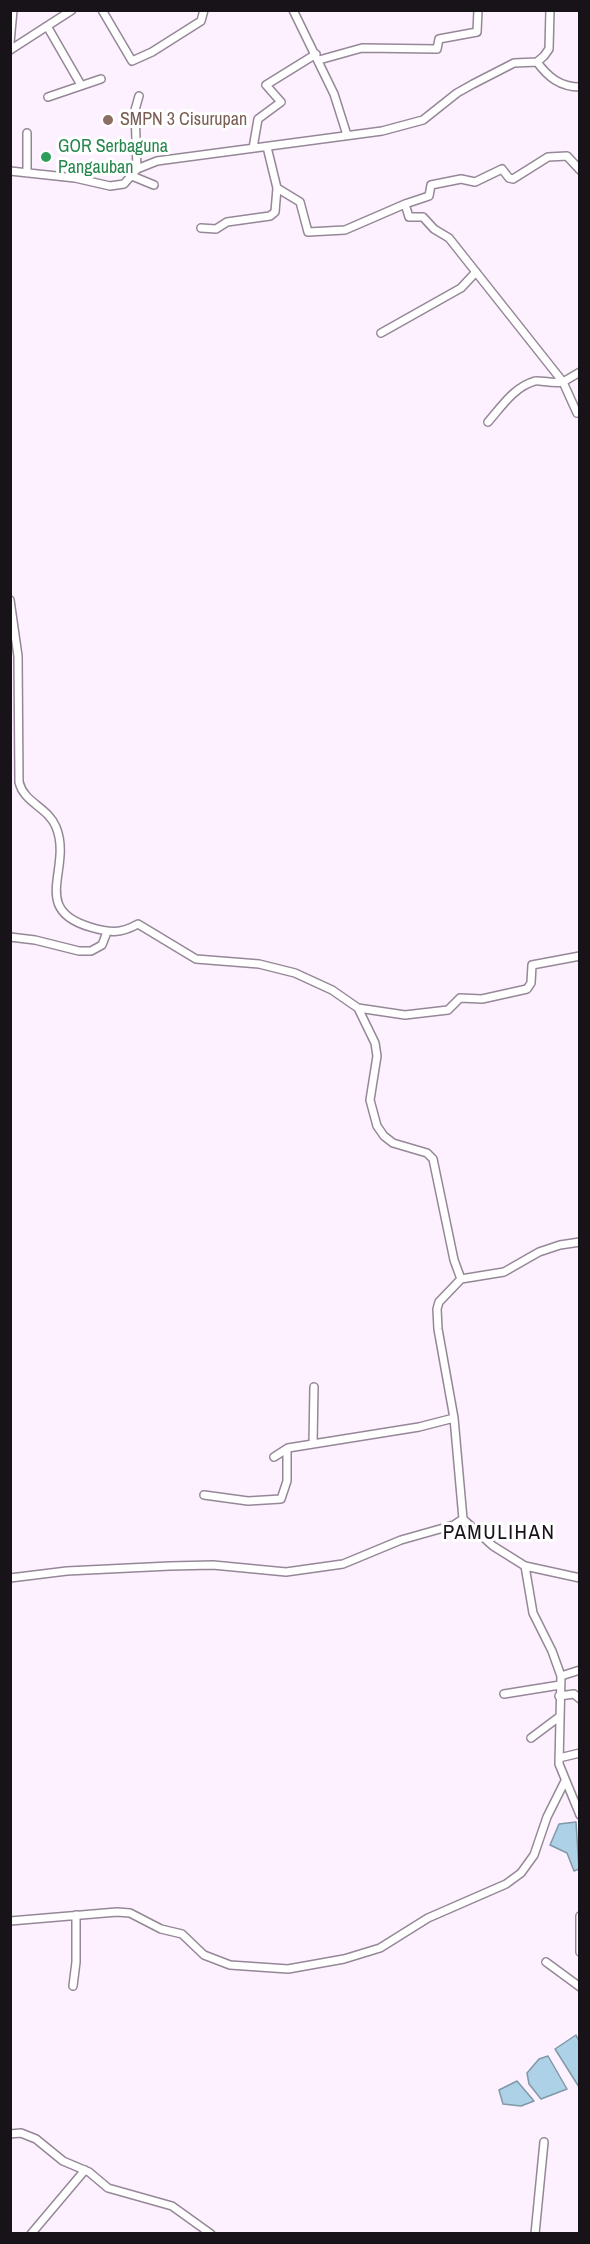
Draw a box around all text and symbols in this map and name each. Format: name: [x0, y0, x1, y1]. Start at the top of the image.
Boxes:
place label: SMPN 3 Cisurupan: [120, 109, 247, 131]
marker: SMPN 3 Cisurupan: [101, 113, 115, 127]
place label: GOR Serbaguna Pangauban: [58, 136, 168, 178]
marker: GOR Serbaguna Pangauban: [39, 150, 53, 164]
district label: PAMULIHAN: [443, 1520, 555, 1546]

